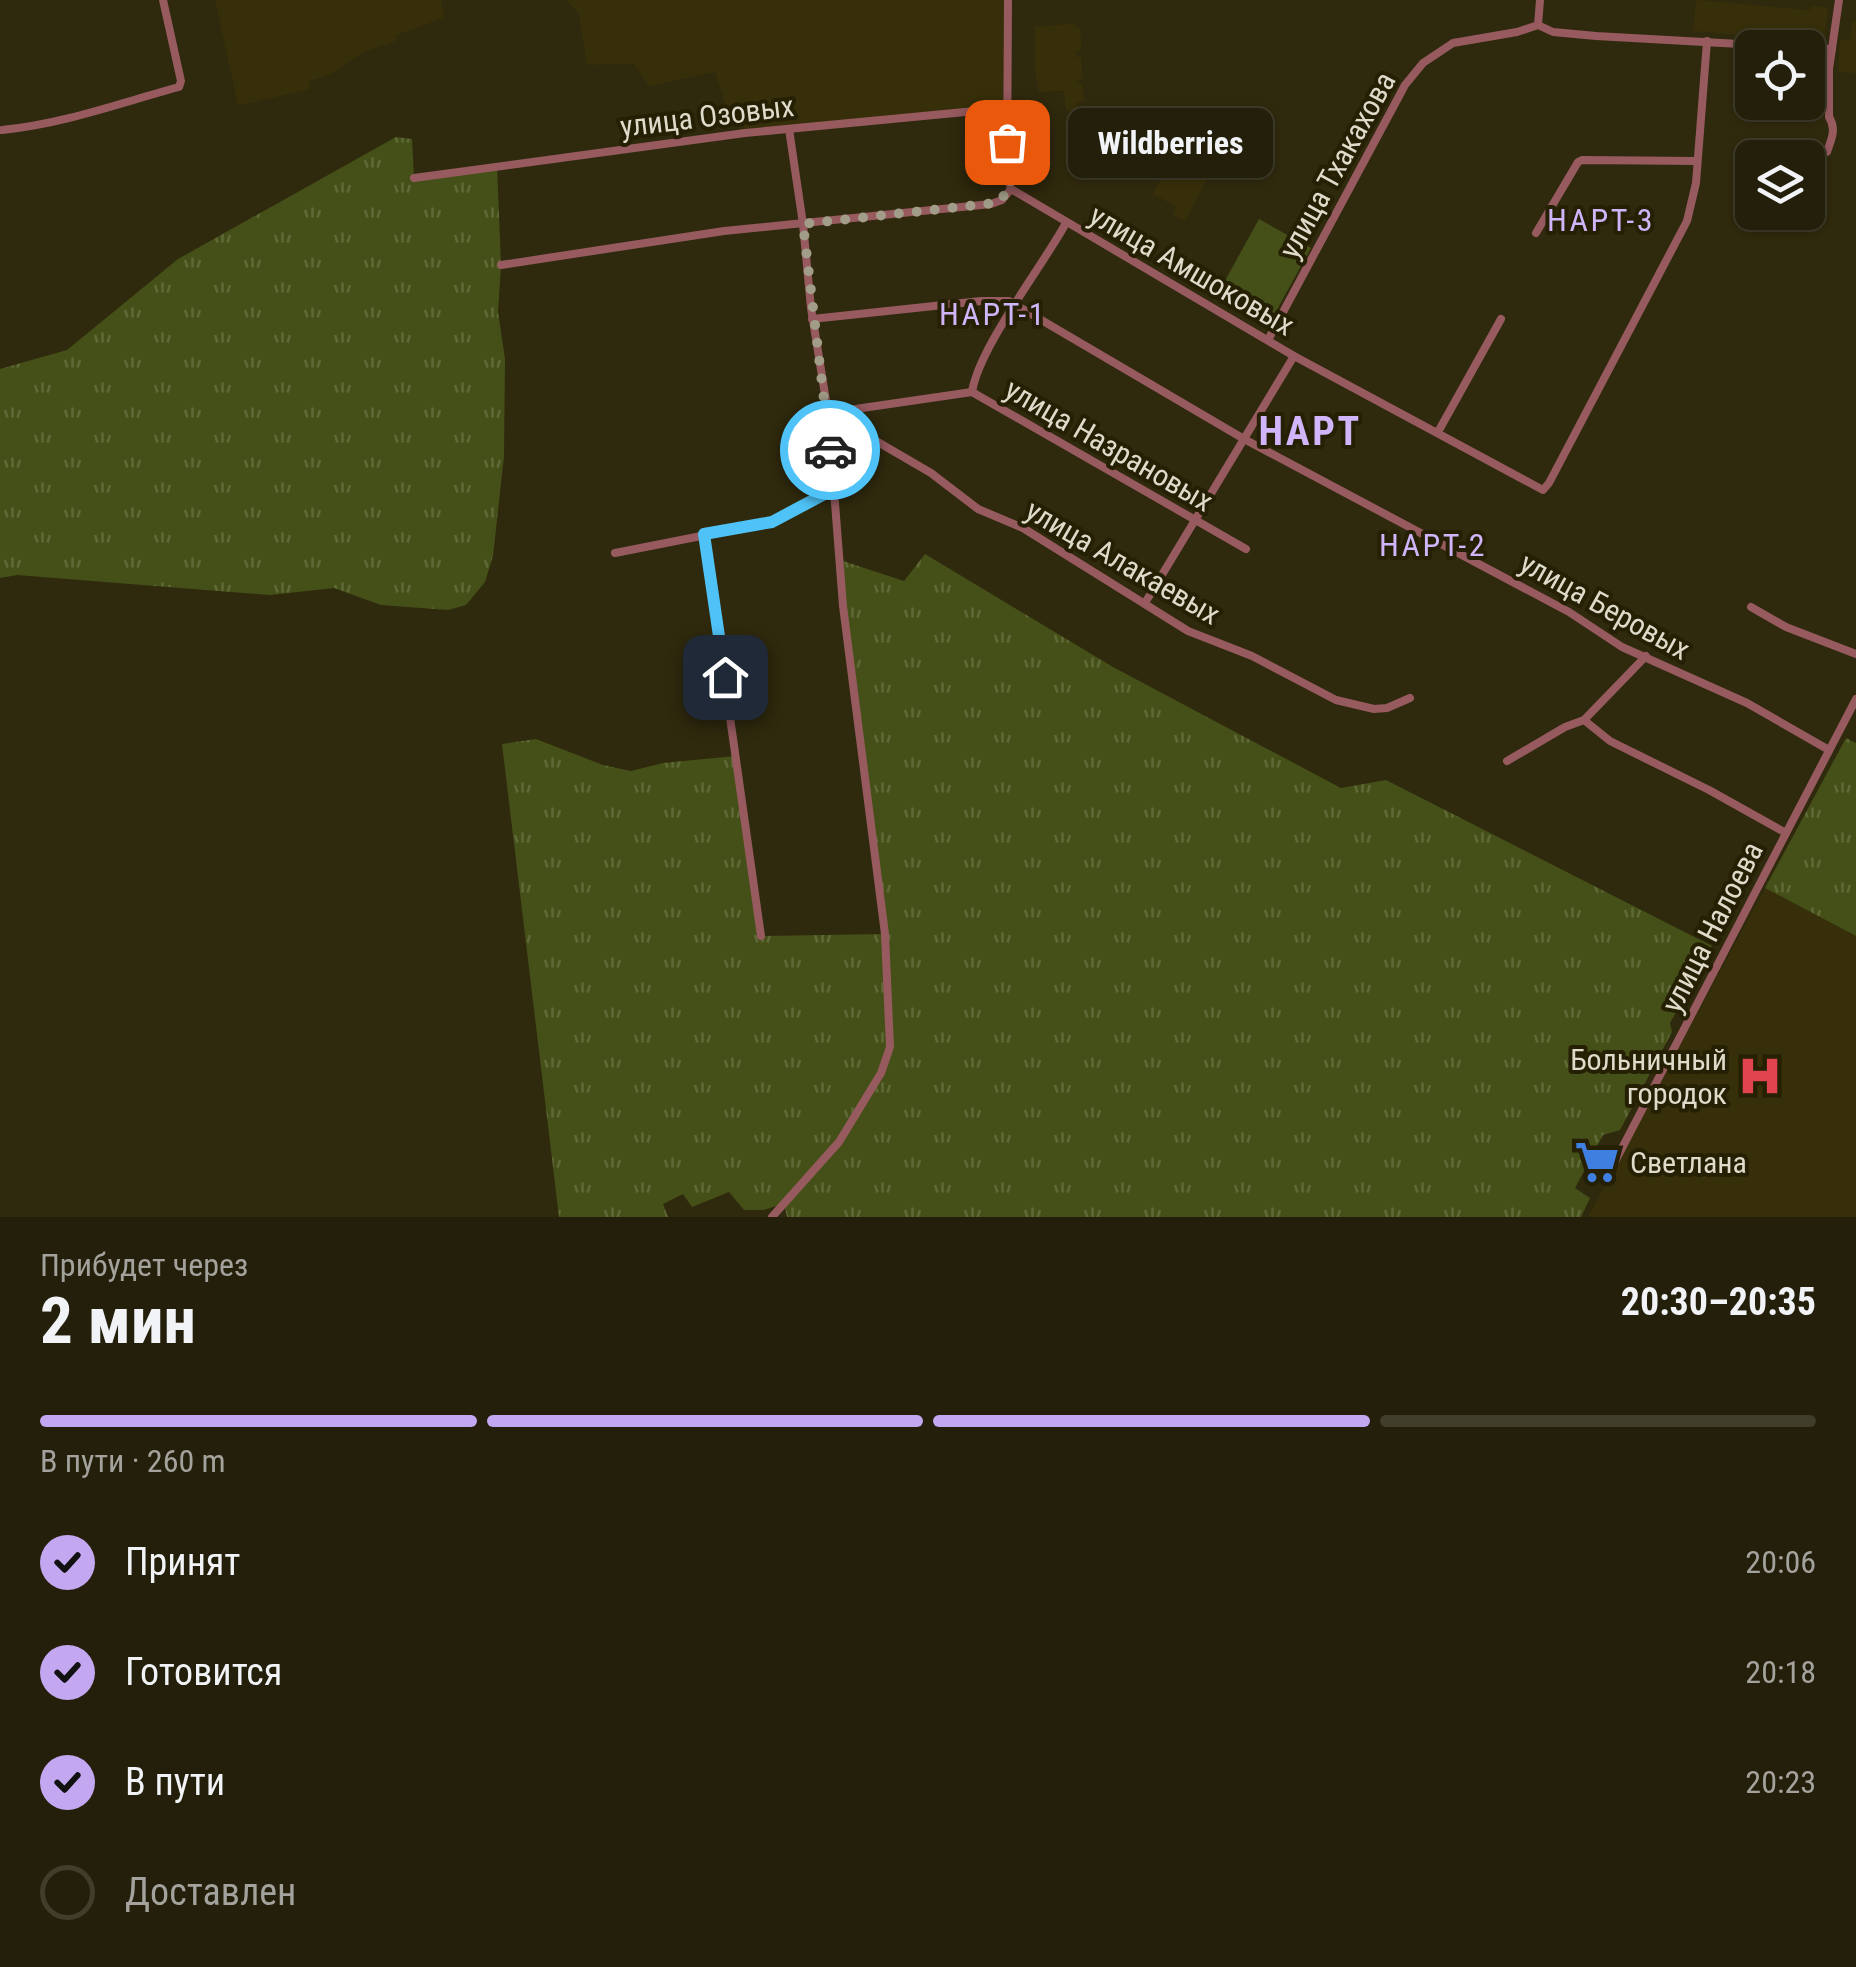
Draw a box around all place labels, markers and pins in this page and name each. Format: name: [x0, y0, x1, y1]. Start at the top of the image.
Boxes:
pin: [965, 100, 1050, 185]
callout: Wildberries: [1067, 107, 1272, 177]
pin: [683, 635, 768, 720]
place label: Больничный городок: [1570, 1042, 1727, 1111]
hospital icon: Больничный городок: [1736, 1052, 1784, 1100]
supermarket icon: Светлана: [1573, 1138, 1621, 1186]
place label: Светлана: [1630, 1145, 1747, 1180]

